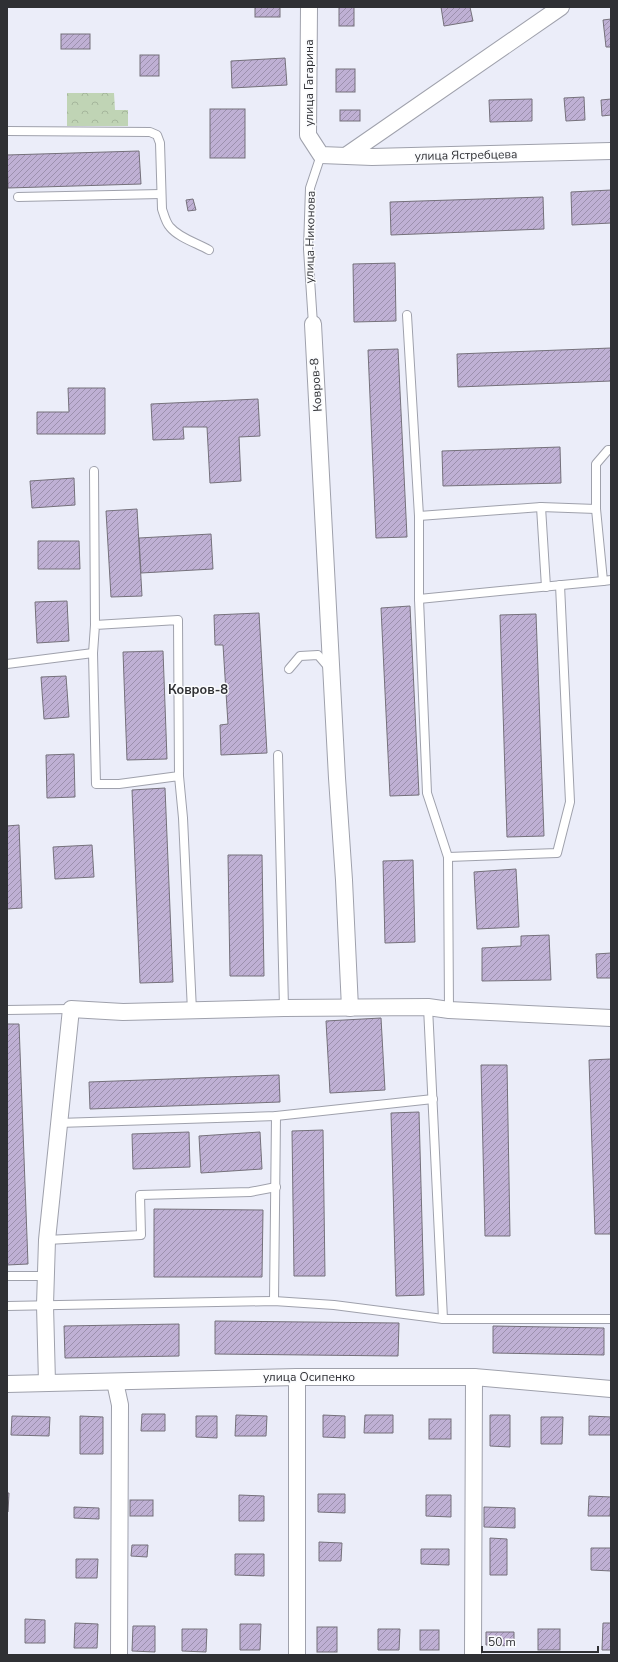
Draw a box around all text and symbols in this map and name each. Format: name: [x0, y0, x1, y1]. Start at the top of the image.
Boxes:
street label: улица Гагарина: [301, 39, 317, 127]
street label: улица Ястребцева: [415, 146, 517, 164]
street label: улица Никонова: [301, 191, 319, 283]
street label: Ковров-8: [306, 358, 326, 412]
district label: Ковров-8: [168, 681, 228, 699]
street label: улица Осипенко: [263, 1369, 355, 1385]
scale bar: [482, 1628, 598, 1654]
text: 50 m: [488, 1634, 516, 1650]

